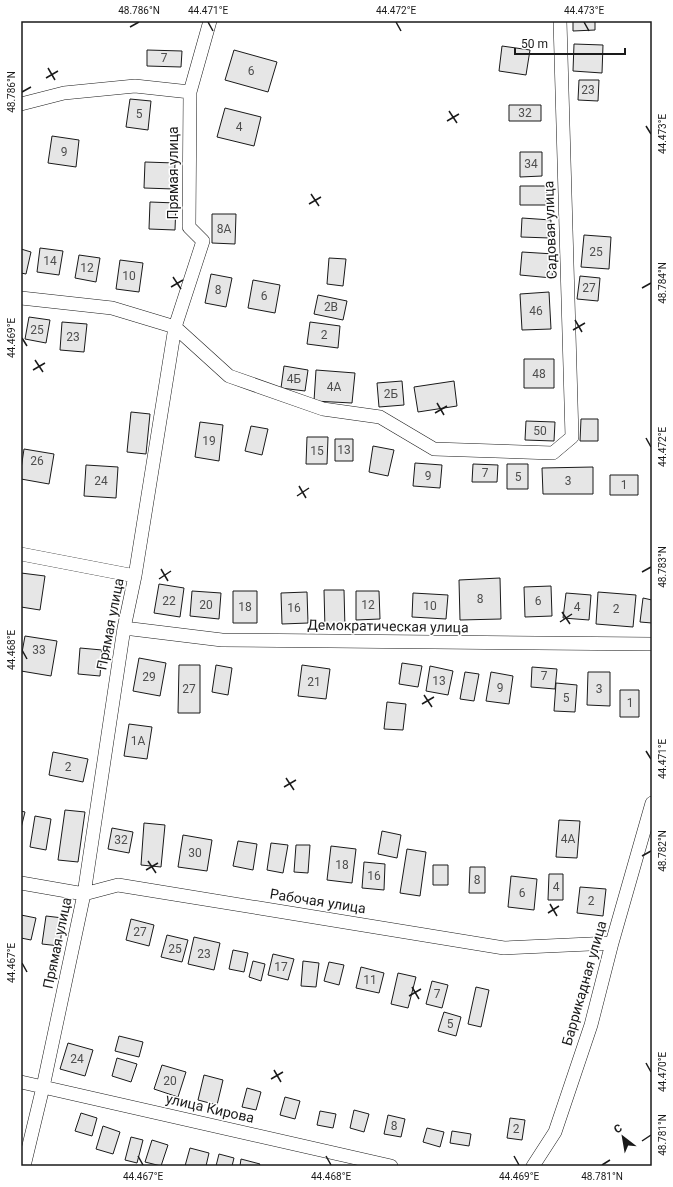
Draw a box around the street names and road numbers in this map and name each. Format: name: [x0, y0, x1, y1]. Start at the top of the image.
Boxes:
street label: Прямая улица: [165, 126, 181, 220]
street label: Садовая улица: [540, 181, 560, 279]
street label: Прямая улица: [93, 577, 127, 671]
street label: Демократическая улица: [307, 617, 469, 635]
street label: Рабочая улица: [269, 886, 367, 916]
street label: Прямая улица: [39, 896, 75, 990]
street label: Баррикадная улица: [559, 919, 609, 1047]
street label: улица Кирова: [164, 1090, 256, 1126]

